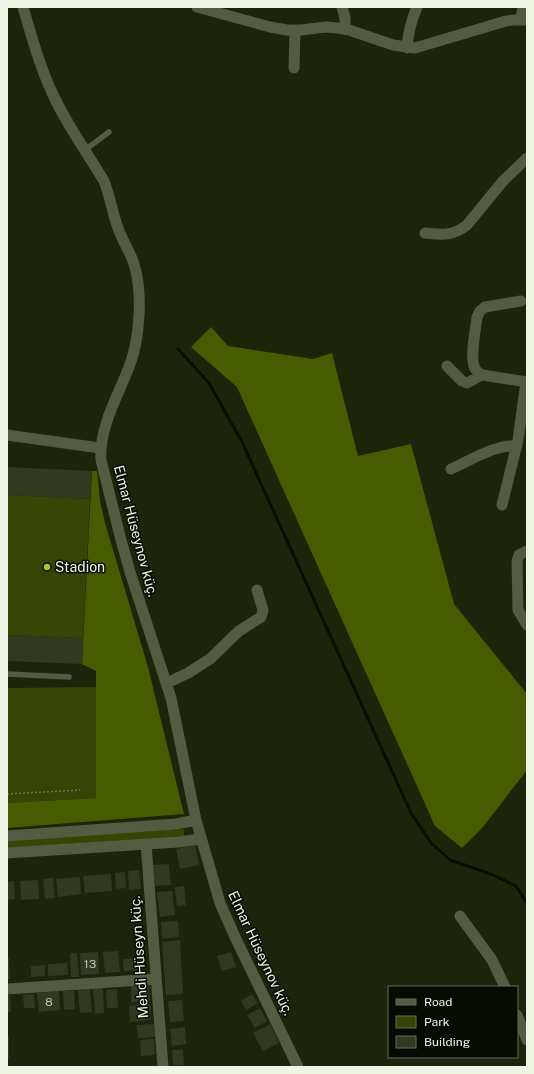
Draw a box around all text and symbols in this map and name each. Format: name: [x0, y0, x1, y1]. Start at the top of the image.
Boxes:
street label: Elmar Hüseynov küç.: [111, 463, 161, 599]
place label: Stadion: [55, 559, 105, 575]
marker: Stadion: [42, 562, 52, 572]
street label: Elmar Hüseynov küç.: [225, 888, 297, 1018]
street label: Mehdi Hüseyn küç.: [127, 895, 151, 1019]
house number: 13: [84, 957, 96, 971]
legend: [388, 986, 518, 1058]
house number: 8: [45, 995, 53, 1009]
text: Road: [424, 995, 452, 1009]
text: Park: [424, 1015, 450, 1029]
text: Building: [424, 1035, 470, 1049]

